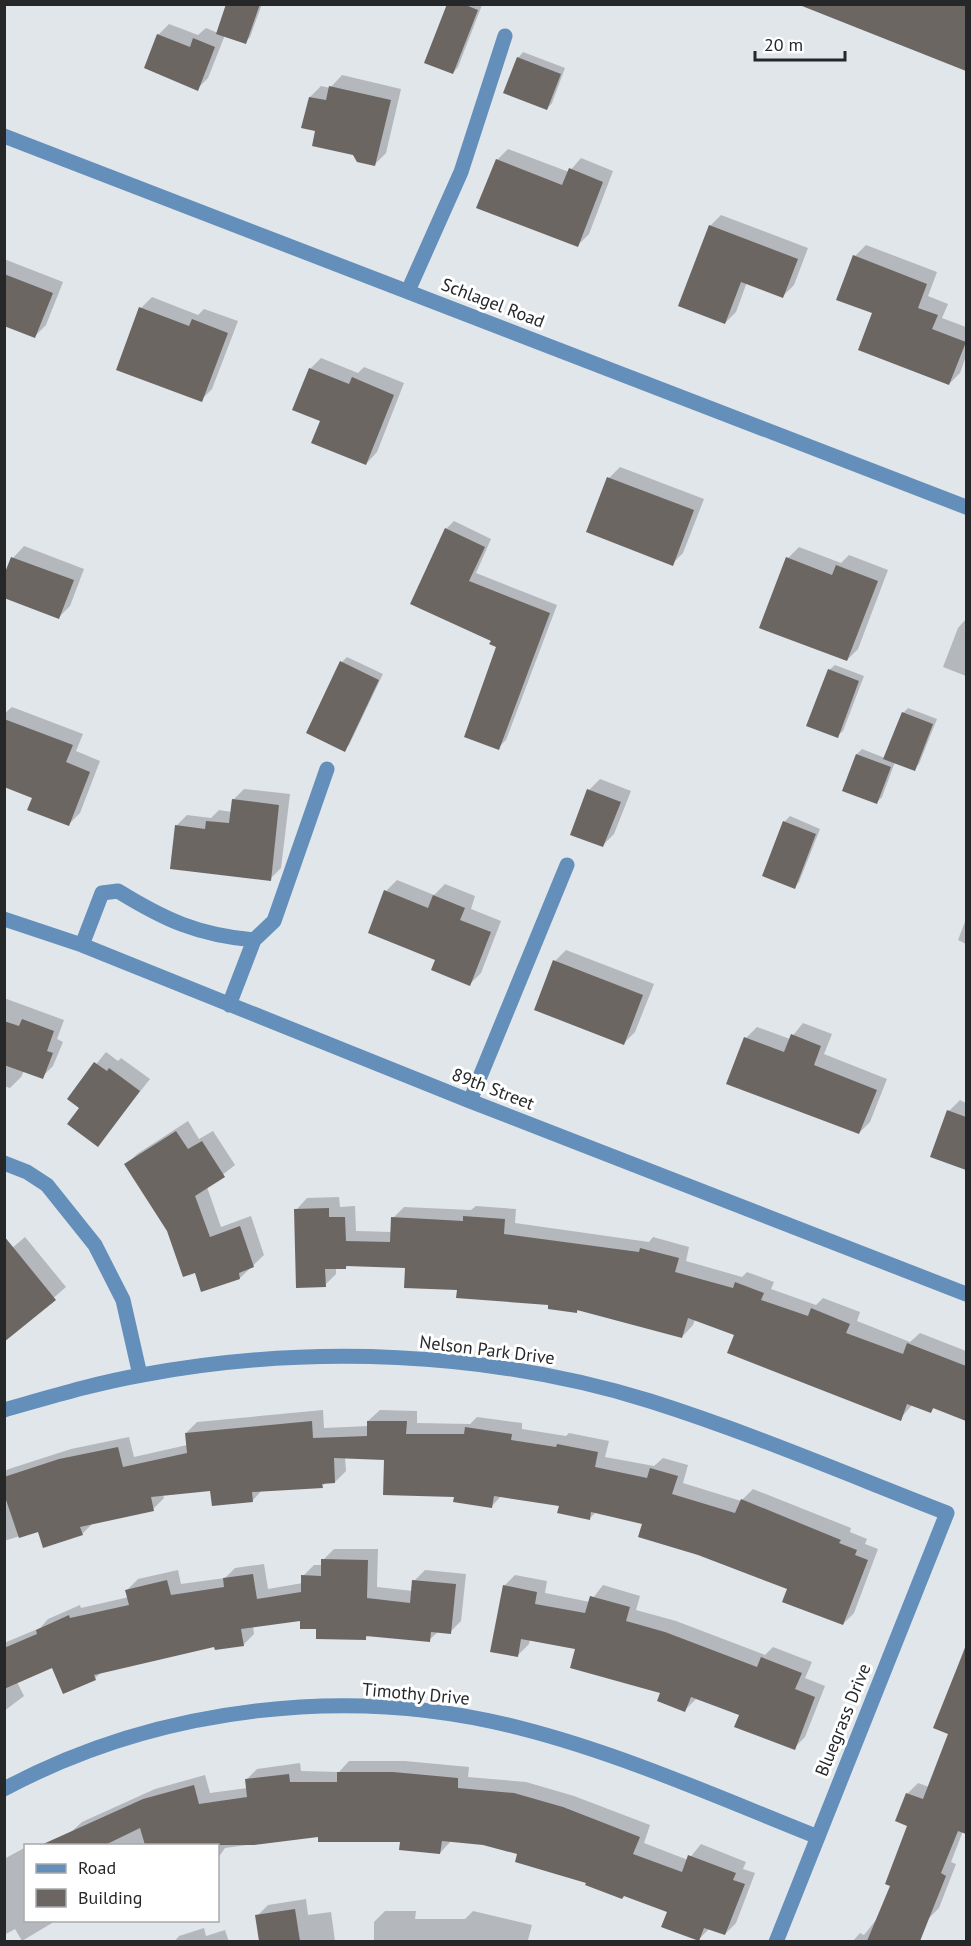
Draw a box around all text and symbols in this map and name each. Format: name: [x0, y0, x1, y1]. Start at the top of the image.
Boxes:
scale bar: [755, 24, 845, 62]
text: 20 m: [764, 33, 803, 56]
street label: Schlagel Road: [438, 272, 548, 333]
street label: 89th Street: [449, 1062, 538, 1115]
street label: Nelson Park Drive: [418, 1330, 556, 1369]
street label: Bluegrass Drive: [810, 1660, 876, 1779]
street label: Timothy Drive: [361, 1677, 471, 1710]
legend: [24, 1844, 219, 1922]
text: Road: [78, 1856, 116, 1879]
text: Building: [78, 1886, 142, 1909]

